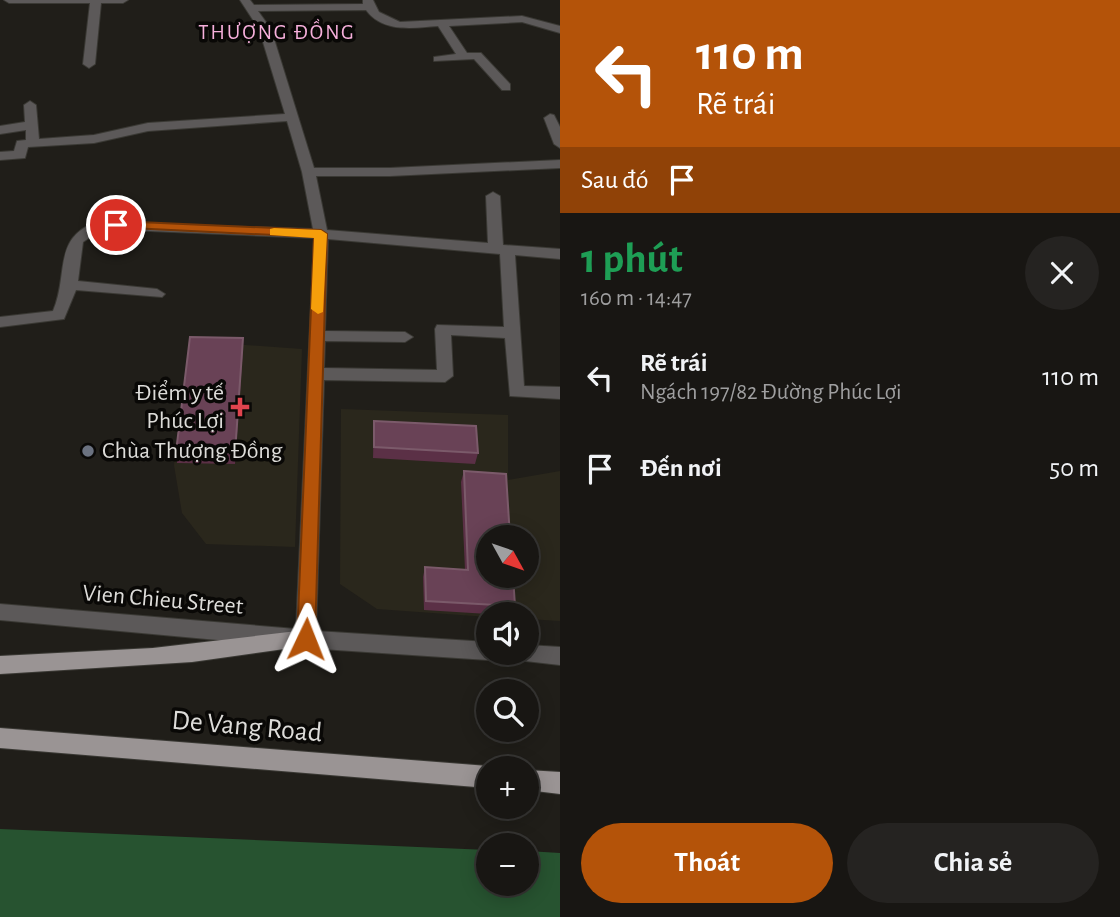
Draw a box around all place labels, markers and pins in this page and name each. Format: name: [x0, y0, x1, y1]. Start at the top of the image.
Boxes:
pin: [86, 195, 146, 255]
place label: Điểm y tế Phúc Lợi: [135, 380, 224, 433]
marker: Điểm y tế Phúc Lợi: [230, 397, 250, 417]
place label: Chùa Thượng Đồng: [102, 439, 283, 463]
marker: Chùa Thượng Đồng: [80, 443, 96, 459]

